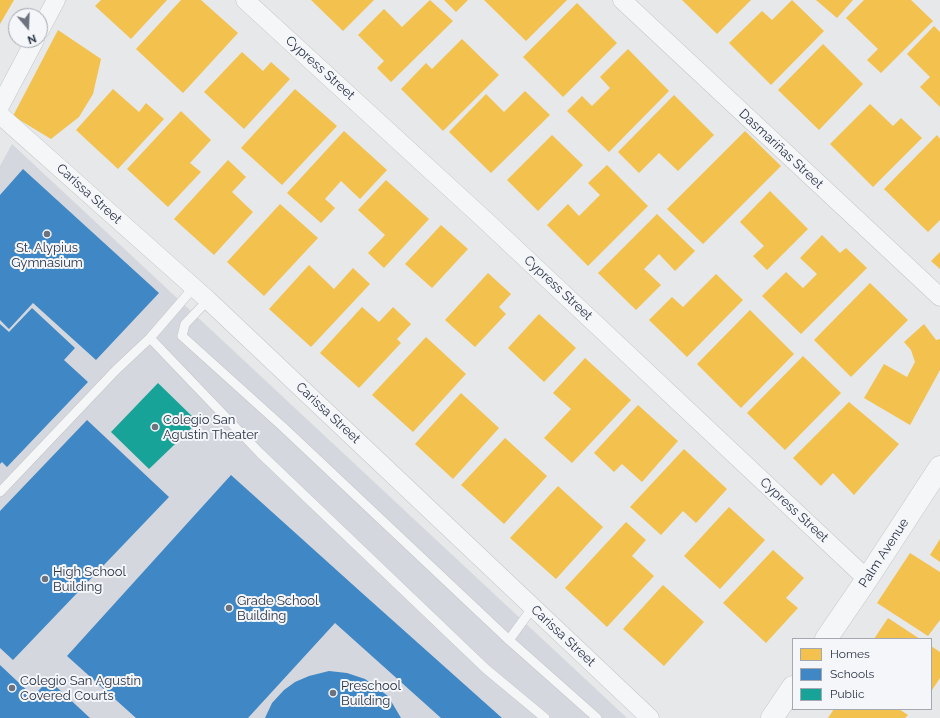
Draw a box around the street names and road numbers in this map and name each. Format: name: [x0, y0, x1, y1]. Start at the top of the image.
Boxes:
street label: Cypress Street: [282, 33, 358, 103]
street label: Dasmariñas Street: [736, 106, 826, 192]
street label: Carissa Street: [53, 161, 125, 227]
street label: Cypress Street: [521, 252, 595, 324]
street label: Carissa Street: [293, 379, 363, 447]
street label: Cypress Street: [757, 474, 831, 546]
street label: Palm Avenue: [856, 515, 912, 591]
street label: Carissa Street: [528, 602, 598, 670]

